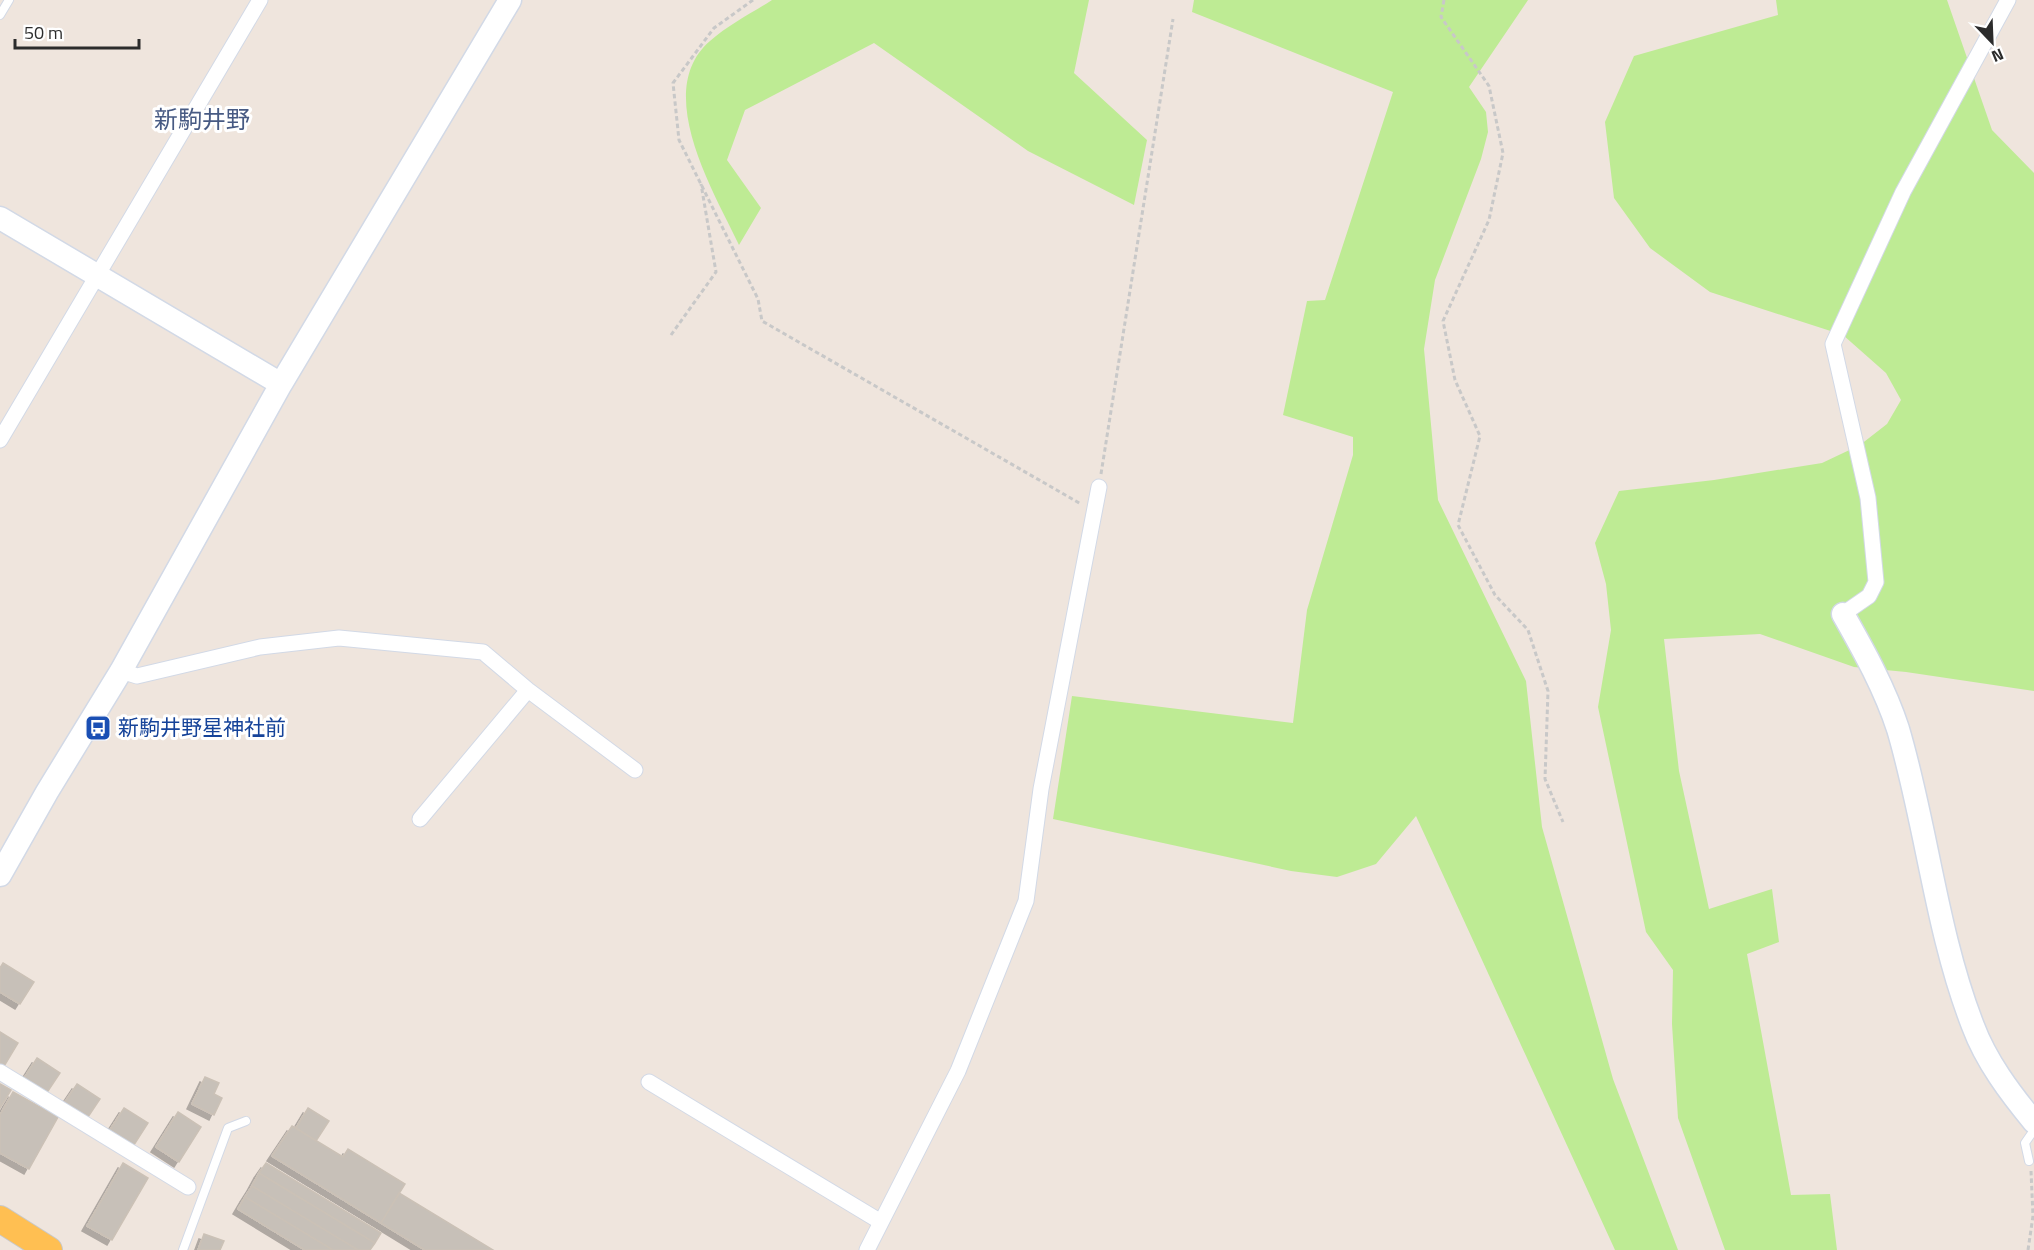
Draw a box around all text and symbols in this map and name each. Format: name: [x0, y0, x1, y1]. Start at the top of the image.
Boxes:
scale bar: [15, 12, 140, 50]
north arrow: [1962, 12, 2022, 72]
text: 50 m: [24, 19, 63, 46]
text: N: [1988, 43, 2008, 69]
district label: 新駒井野: [154, 101, 250, 137]
place label: 新駒井野星神社前: [118, 711, 286, 743]
bus stop icon: 新駒井野星神社前: [83, 713, 113, 743]

